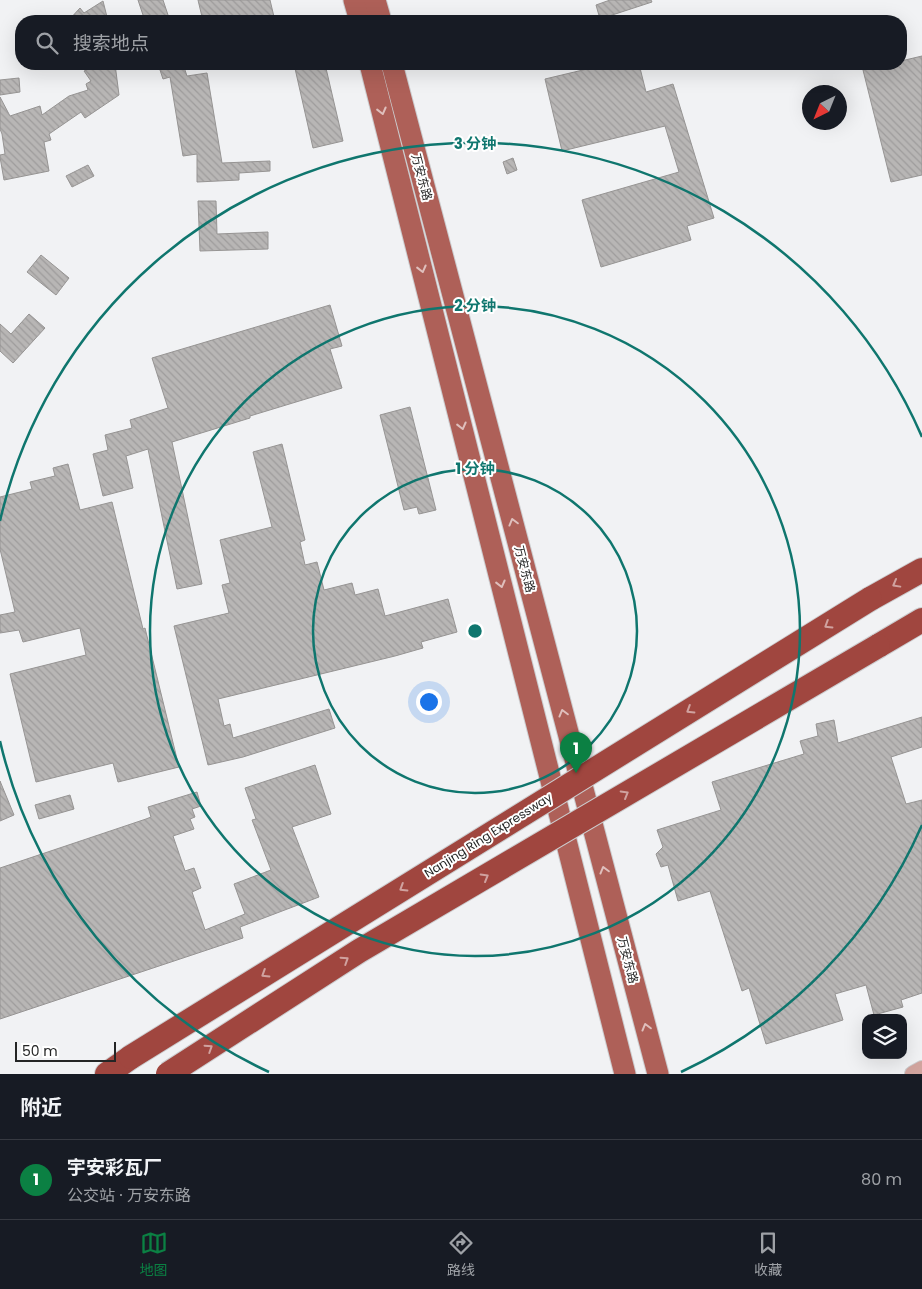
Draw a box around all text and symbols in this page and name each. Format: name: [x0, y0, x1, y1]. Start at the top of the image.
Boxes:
search box: [15, 15, 907, 70]
icon: search: [33, 29, 61, 57]
text: 搜索地点: [73, 30, 149, 57]
north arrow: [802, 85, 847, 130]
one-way arrow: [377, 107, 387, 115]
text: 3 分钟: [454, 133, 496, 154]
street label: 万安东路: [408, 152, 436, 202]
one-way arrow: [416, 264, 427, 273]
text: 2 分钟: [454, 295, 496, 316]
one-way arrow: [456, 422, 467, 431]
text: 1 分钟: [456, 458, 494, 479]
one-way arrow: [508, 518, 518, 526]
street label: 万安东路: [511, 544, 539, 594]
one-way arrow: [892, 578, 901, 588]
one-way arrow: [496, 579, 506, 587]
one-way arrow: [825, 618, 834, 628]
centre of rings: [466, 622, 484, 640]
your location: [416, 689, 442, 715]
one-way arrow: [687, 704, 696, 714]
one-way arrow: [558, 708, 569, 717]
pin: 1: [560, 732, 592, 773]
street label: Nanjing Ring Expressway: [421, 789, 555, 881]
one-way arrow: [620, 791, 629, 801]
one-way arrow: [600, 866, 610, 874]
one-way arrow: [480, 873, 489, 883]
one-way arrow: [400, 881, 409, 891]
street label: 万安东路: [614, 935, 642, 985]
one-way arrow: [340, 956, 349, 966]
one-way arrow: [262, 967, 271, 977]
map controls: [862, 1014, 907, 1059]
button: layers: [862, 1014, 907, 1059]
one-way arrow: [641, 1022, 652, 1031]
scale bar: [15, 1039, 116, 1062]
text: 50 m: [22, 1041, 58, 1061]
one-way arrow: [203, 1044, 212, 1054]
text: 附近: [20, 1093, 62, 1122]
text: 宇安彩瓦厂: [67, 1154, 162, 1181]
text: 1: [33, 1168, 39, 1191]
text: 80 m: [861, 1168, 902, 1191]
text: 公交站 · 万安东路: [67, 1184, 191, 1207]
tab: 地图: [140, 1229, 168, 1281]
tab: 路线: [447, 1229, 475, 1281]
tab: 收藏: [754, 1229, 782, 1281]

